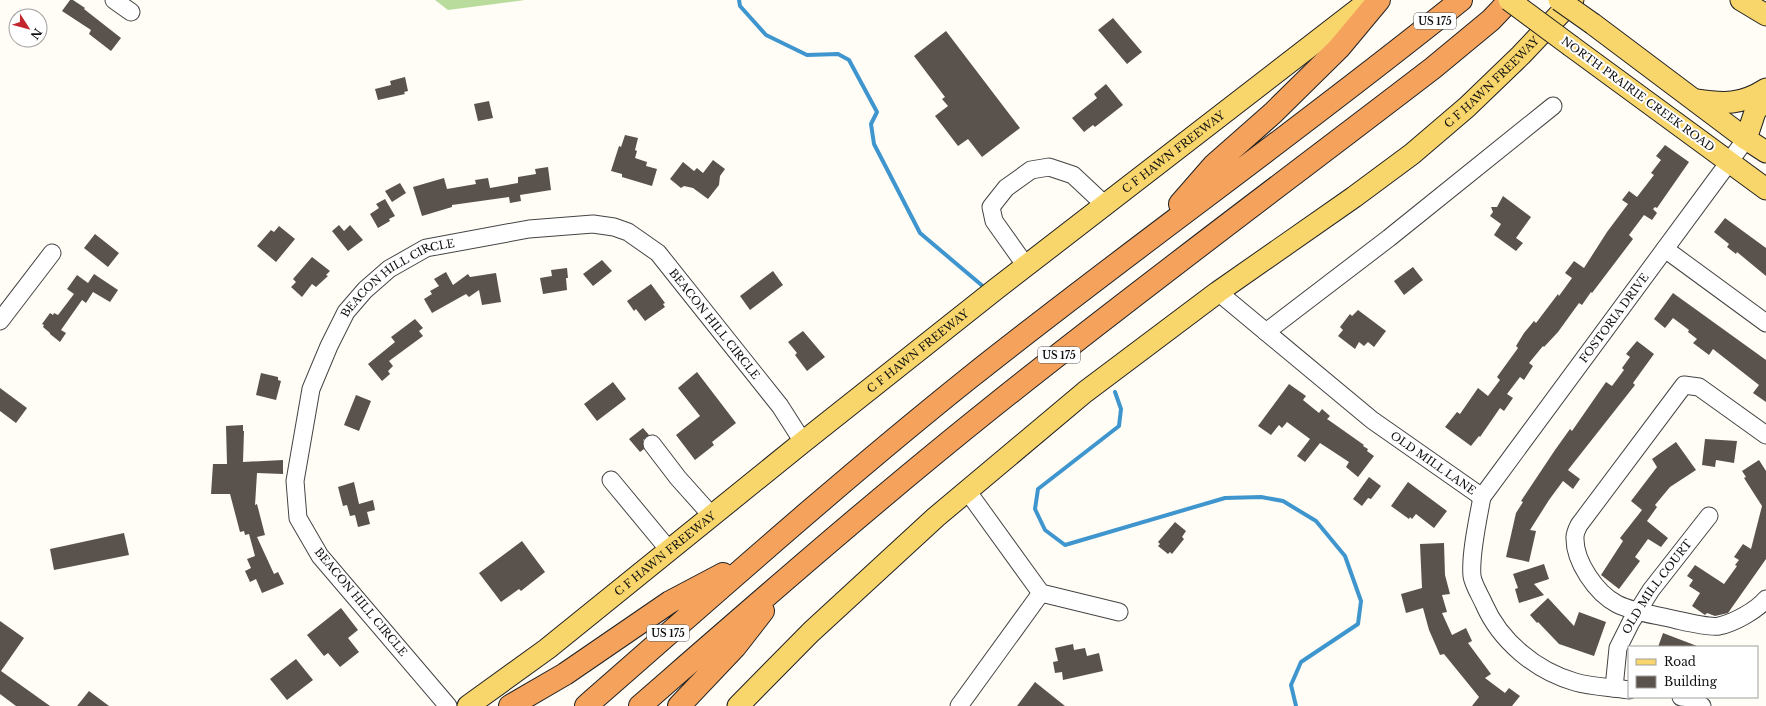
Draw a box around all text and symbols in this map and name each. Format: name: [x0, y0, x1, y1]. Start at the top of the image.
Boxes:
north arrow: [8, 8, 48, 48]
road number: US 175: [1414, 13, 1456, 29]
text: N: [27, 26, 45, 43]
street label: C F HAWN FREEWAY: [1441, 33, 1543, 131]
street label: NORTH PRAIRIE CREEK ROAD: [1559, 34, 1718, 154]
street label: C F HAWN FREEWAY: [1119, 107, 1228, 196]
street label: BEACON HILL CIRCLE: [338, 236, 456, 319]
street label: BEACON HILL CIRCLE: [666, 266, 763, 382]
street label: FOSTORIA DRIVE: [1576, 271, 1652, 366]
street label: C F HAWN FREEWAY: [864, 306, 972, 396]
road number: US 175: [1038, 347, 1080, 363]
street label: OLD MILL LANE: [1388, 428, 1479, 498]
street label: C F HAWN FREEWAY: [611, 508, 719, 599]
street label: OLD MILL COURT: [1619, 537, 1695, 636]
street label: BEACON HILL CIRCLE: [312, 545, 410, 659]
road number: US 175: [647, 625, 689, 641]
legend: [1628, 646, 1758, 698]
text: Road: [1664, 654, 1696, 669]
text: Building: [1664, 674, 1718, 689]

